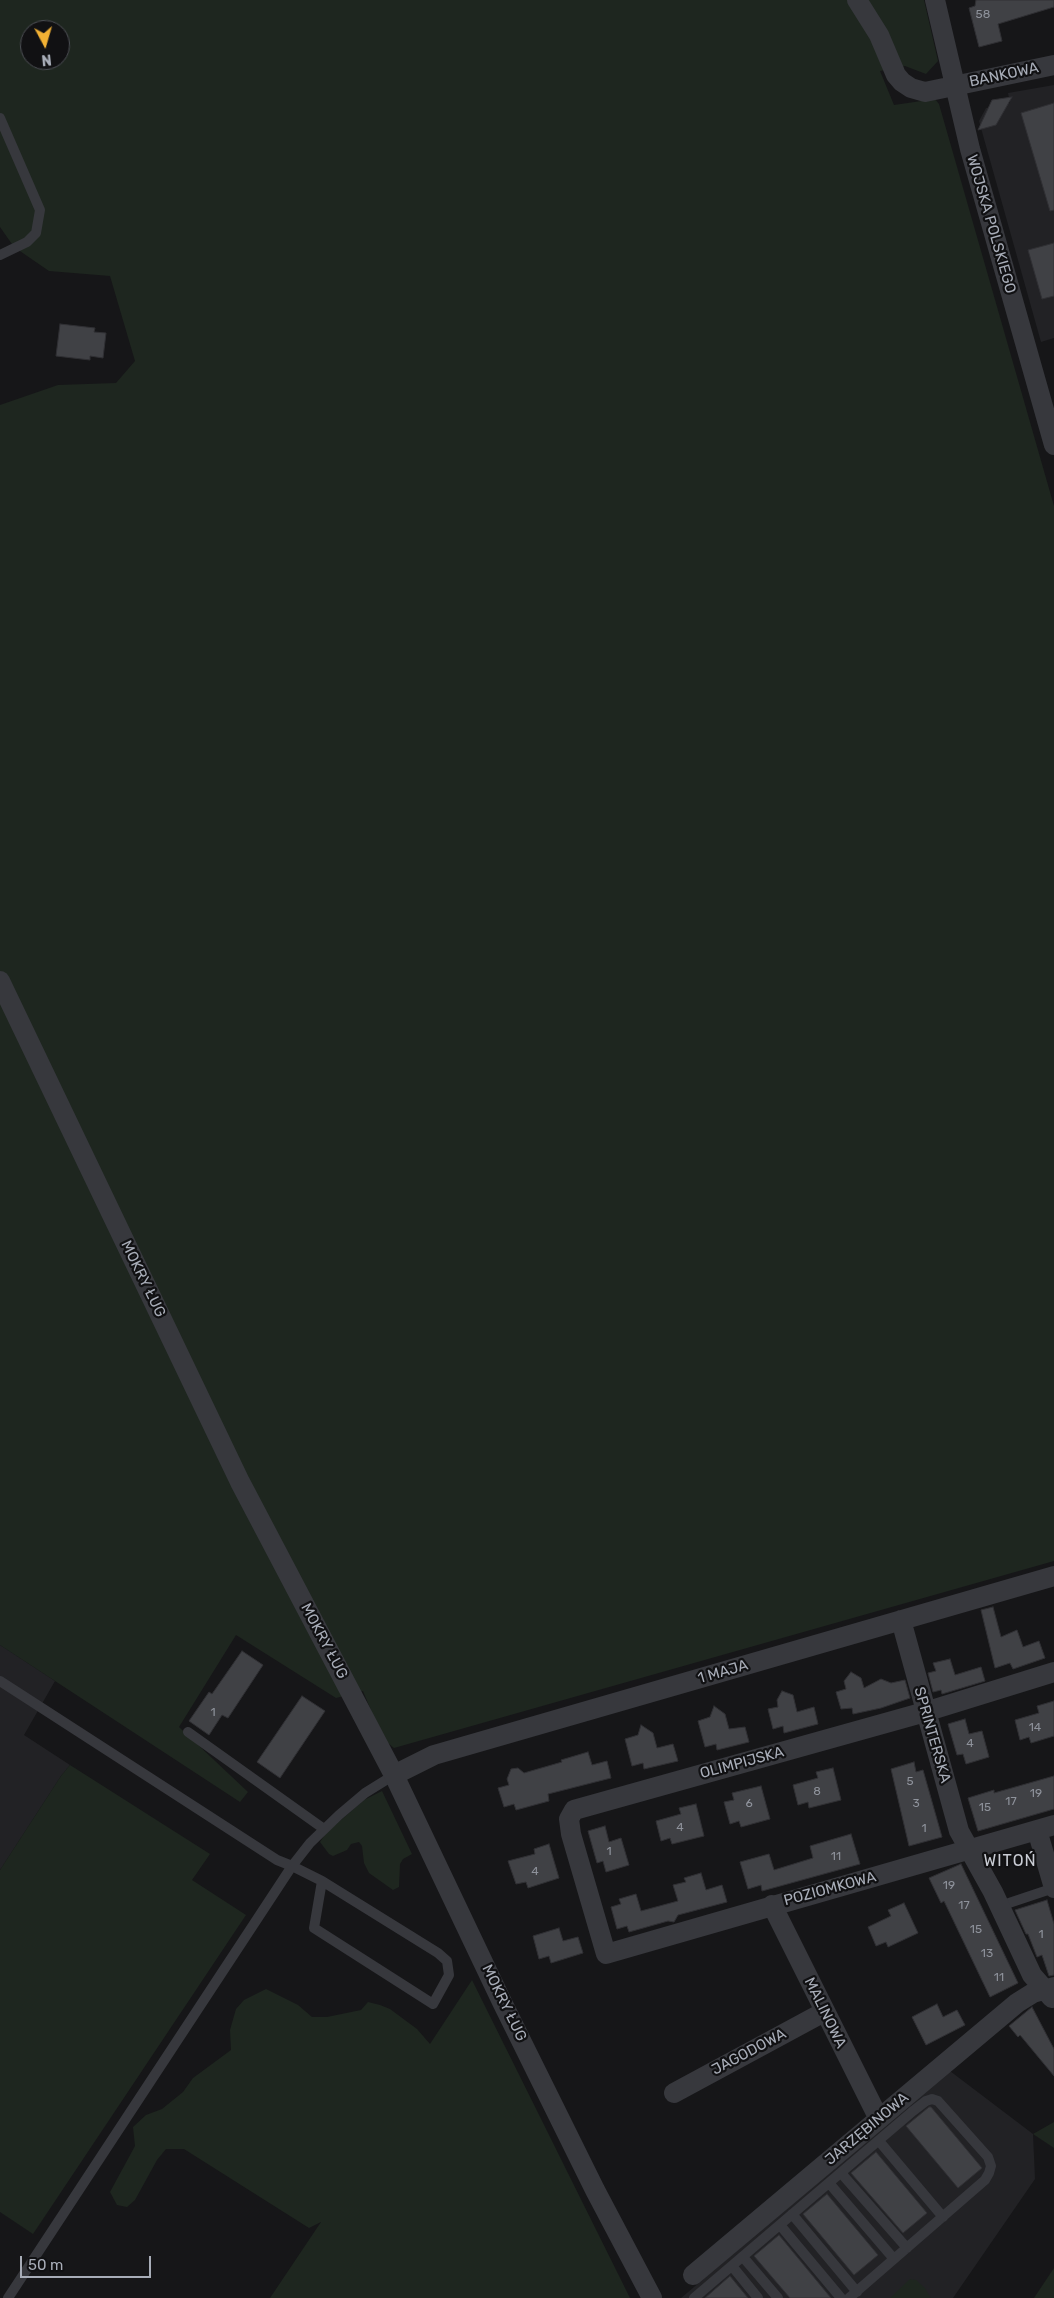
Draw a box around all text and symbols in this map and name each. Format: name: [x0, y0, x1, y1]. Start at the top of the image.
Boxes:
house number: 58: [976, 8, 990, 22]
north arrow: [20, 20, 70, 70]
text: N: [41, 50, 52, 68]
street label: BANKOWA: [968, 59, 1040, 91]
street label: WOJSKA POLSKIEGO: [963, 152, 1019, 296]
street label: MOKRY ŁUG: [117, 1238, 169, 1320]
street label: MOKRY ŁUG: [297, 1600, 351, 1682]
street label: 1 MAJA: [696, 1656, 750, 1688]
street label: SPRINTERSKA: [910, 1685, 954, 1785]
house number: 1: [210, 1706, 216, 1720]
house number: 14: [1029, 1721, 1041, 1735]
house number: 4: [966, 1737, 974, 1751]
street label: OLIMPIJSKA: [698, 1743, 786, 1783]
house number: 5: [906, 1775, 914, 1789]
house number: 8: [813, 1785, 821, 1799]
house number: 19: [1030, 1787, 1042, 1801]
house number: 17: [1005, 1795, 1017, 1809]
house number: 6: [745, 1797, 753, 1811]
house number: 3: [912, 1797, 920, 1811]
house number: 15: [979, 1801, 991, 1815]
house number: 4: [676, 1821, 684, 1835]
house number: 1: [921, 1822, 927, 1836]
house number: 1: [606, 1845, 612, 1859]
house number: 11: [831, 1850, 841, 1864]
district label: WITOŃ: [983, 1851, 1037, 1871]
house number: 4: [531, 1865, 539, 1879]
street label: POZIOMKOWA: [782, 1868, 878, 1910]
house number: 19: [943, 1879, 955, 1893]
house number: 17: [958, 1899, 970, 1913]
house number: 15: [970, 1923, 982, 1937]
house number: 1: [1038, 1928, 1044, 1942]
house number: 13: [981, 1947, 993, 1961]
street label: MOKRY ŁUG: [478, 1962, 530, 2044]
house number: 11: [994, 1971, 1004, 1985]
street label: MALINOWA: [800, 1975, 850, 2051]
street label: JAGODOWA: [709, 2025, 789, 2079]
street label: JARZĘBINOWA: [822, 2089, 912, 2169]
scale bar: [22, 2246, 154, 2278]
text: 50 m: [28, 2256, 63, 2274]

